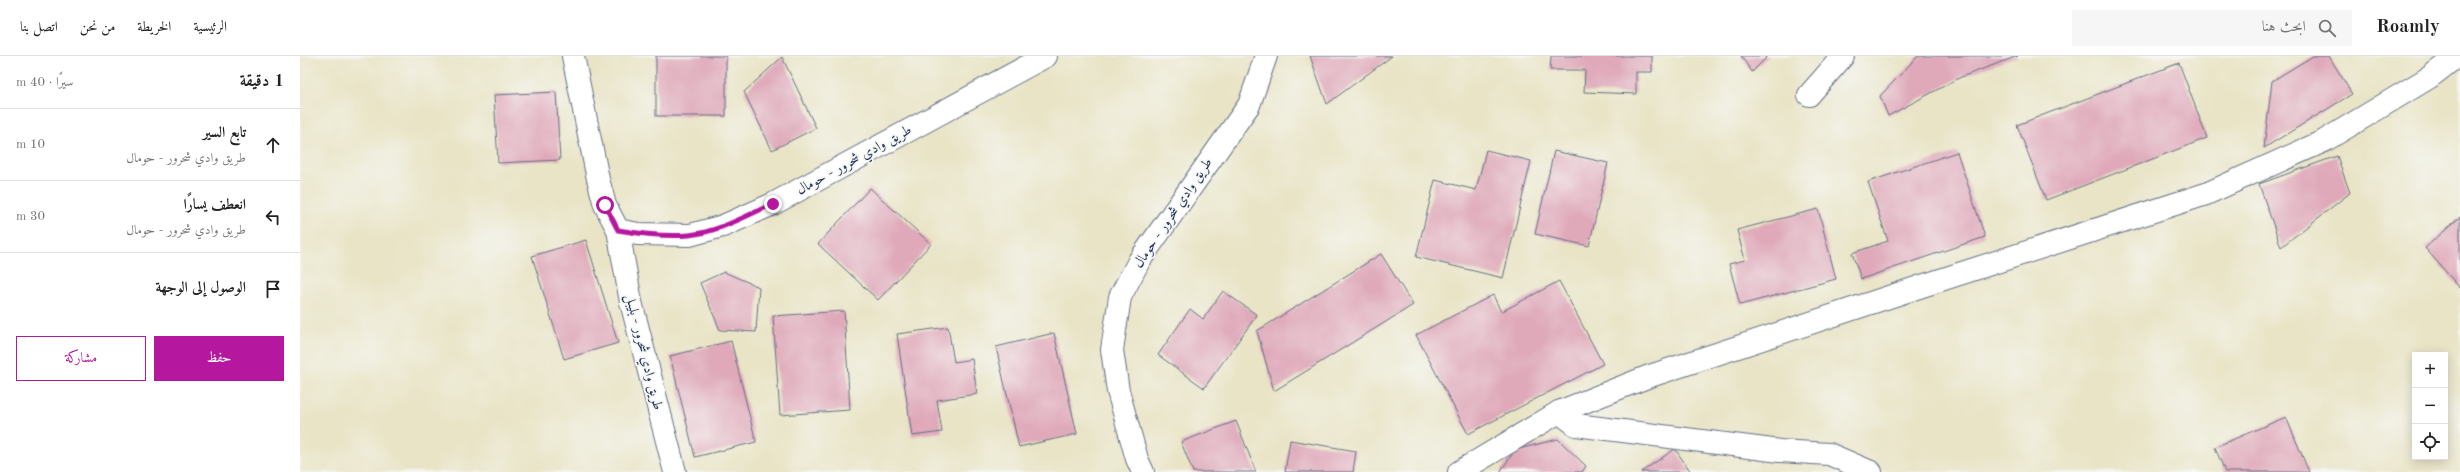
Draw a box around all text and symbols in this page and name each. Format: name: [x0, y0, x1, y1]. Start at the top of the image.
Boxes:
search box: [2072, 10, 2352, 46]
icon: search: [2316, 17, 2338, 39]
text: Roamly: [2376, 18, 2440, 37]
text: اتصل بنا: [20, 20, 58, 34]
text: من نحن: [80, 20, 115, 34]
text: الخريطة: [137, 20, 171, 34]
text: الرئيسية: [193, 20, 227, 34]
text: ابحث هنا: [2262, 20, 2306, 35]
text: 1 دقيقة: [240, 73, 284, 90]
text: سيرًا · 40 m: [16, 76, 73, 89]
street label: طريق وادي شحرور - حومال: [794, 122, 916, 201]
text: تابع السير: [203, 126, 246, 141]
icon: ahead: [262, 134, 284, 156]
text: 10 m: [16, 138, 45, 151]
text: طريق وادي شحرور - حومال: [126, 152, 246, 165]
street label: طريق وادي شحرور - حومال: [1131, 155, 1218, 273]
route end: [764, 195, 782, 213]
route start: [596, 196, 614, 214]
text: انعطف يسارًا: [184, 198, 246, 213]
icon: left: [262, 206, 284, 228]
text: 30 m: [16, 210, 45, 223]
text: طريق وادي شحرور - حومال: [126, 224, 246, 237]
icon: arrive: [262, 278, 284, 300]
text: الوصول إلى الوجهة: [155, 281, 246, 296]
street label: طريق وادي شحرور - بليبل: [619, 292, 665, 413]
button: مشاركة: [16, 336, 146, 381]
button: حفظ: [154, 336, 284, 381]
map controls: [2412, 352, 2448, 460]
button: +: [2412, 352, 2448, 388]
button: −: [2412, 388, 2448, 424]
button: locate: [2412, 424, 2448, 460]

